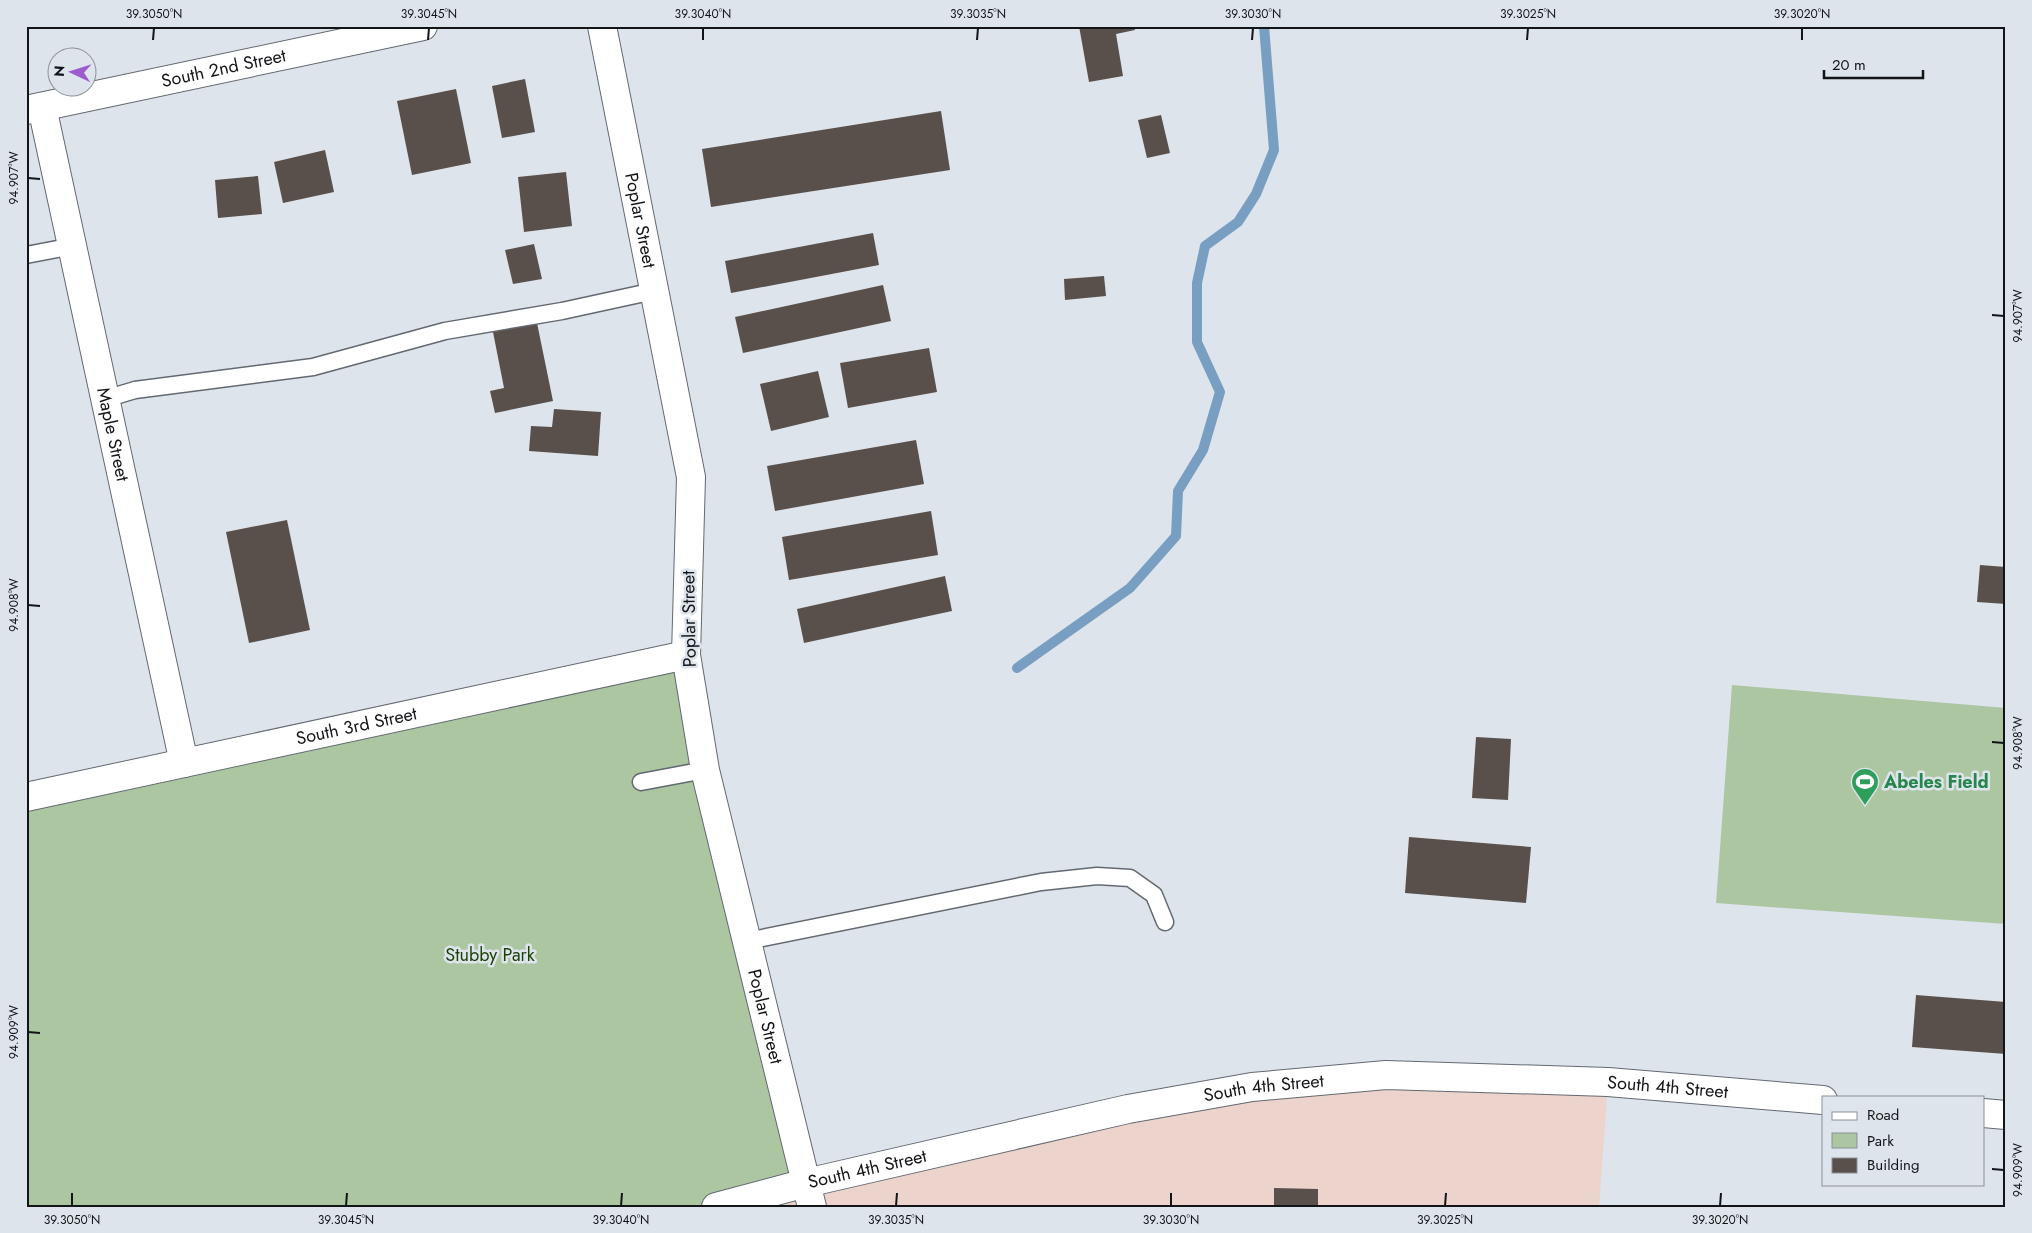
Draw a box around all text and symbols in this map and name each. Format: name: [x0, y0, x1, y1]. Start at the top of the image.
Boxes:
text: 39.3050°N: [126, 5, 182, 23]
text: 39.3045°N: [401, 5, 457, 23]
text: 39.3040°N: [675, 5, 731, 23]
text: 39.3035°N: [950, 5, 1006, 23]
text: 39.3030°N: [1225, 5, 1281, 23]
text: 39.3025°N: [1500, 5, 1556, 23]
text: 39.3020°N: [1774, 5, 1830, 23]
street label: South 2nd Street: [159, 42, 289, 94]
north arrow: [48, 48, 98, 98]
scale bar: [1824, 48, 1923, 80]
text: 20 m: [1832, 54, 1866, 76]
text: N: [49, 65, 69, 77]
text: 94.907°W: [5, 151, 23, 205]
street label: Poplar Street: [618, 170, 663, 271]
text: 94.907°W: [2009, 289, 2027, 343]
street label: Maple Street: [90, 385, 136, 484]
street label: Poplar Street: [675, 570, 703, 668]
text: 94.908°W: [5, 578, 23, 632]
street label: South 3rd Street: [294, 700, 420, 752]
text: 94.908°W: [2009, 716, 2027, 770]
sports icon: Abeles Field: [1850, 767, 1880, 806]
place label: Abeles Field: [1883, 769, 1989, 795]
park label: Stubby Park: [445, 942, 535, 968]
street label: Poplar Street: [741, 966, 790, 1067]
text: 94.909°W: [5, 1005, 23, 1059]
street label: South 4th Street: [1201, 1068, 1326, 1108]
street label: South 4th Street: [1606, 1069, 1730, 1105]
legend: [1822, 1096, 1984, 1186]
text: Road: [1867, 1104, 1899, 1126]
text: Park: [1867, 1130, 1894, 1152]
street label: South 4th Street: [805, 1143, 930, 1195]
text: 94.909°W: [2009, 1143, 2027, 1197]
text: Building: [1867, 1154, 1919, 1176]
text: 39.3050°N: [44, 1211, 100, 1229]
text: 39.3045°N: [318, 1211, 374, 1229]
text: 39.3040°N: [593, 1211, 649, 1229]
text: 39.3035°N: [868, 1211, 924, 1229]
text: 39.3030°N: [1143, 1211, 1199, 1229]
text: 39.3025°N: [1417, 1211, 1473, 1229]
text: 39.3020°N: [1692, 1211, 1748, 1229]

